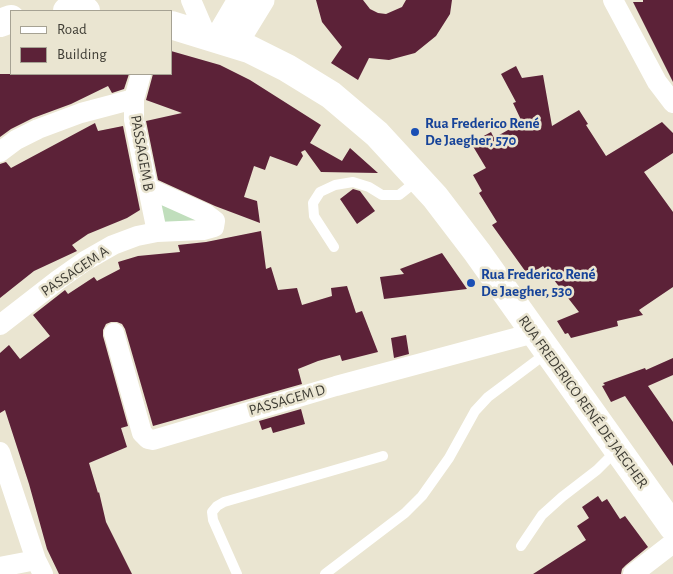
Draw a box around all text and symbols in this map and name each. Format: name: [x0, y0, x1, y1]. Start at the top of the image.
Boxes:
legend: [10, 10, 172, 75]
text: Road: [57, 22, 87, 37]
text: Building: [57, 47, 107, 62]
street label: PASSAGEM B: [126, 114, 158, 192]
place label: Rua Frederico René De Jaegher, 570: [425, 114, 540, 149]
marker: Rua Frederico René De Jaegher, 570: [409, 126, 421, 138]
street label: PASSAGEM A: [38, 242, 112, 300]
place label: Rua Frederico René De Jaegher, 530: [481, 265, 596, 300]
marker: Rua Frederico René De Jaegher, 530: [465, 277, 477, 289]
street label: RUA FREDERICO RENÉ DE JAEGHER: [514, 312, 652, 492]
street label: PASSAGEM D: [247, 381, 327, 419]

